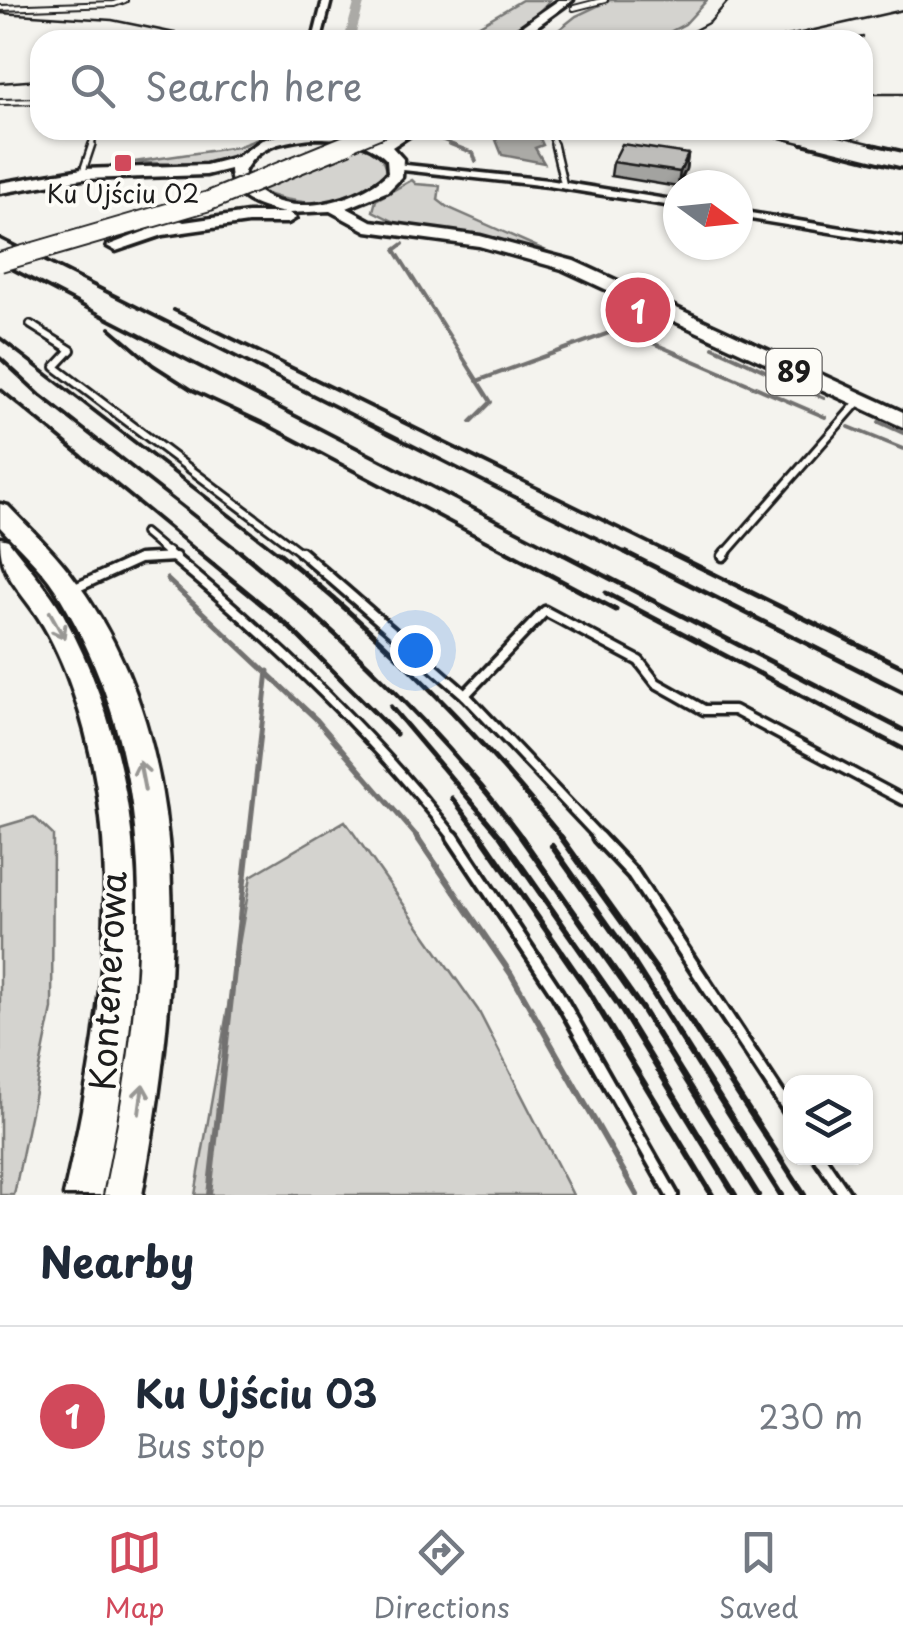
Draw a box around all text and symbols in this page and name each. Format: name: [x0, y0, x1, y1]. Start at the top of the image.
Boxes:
search box: [30, 30, 873, 140]
text: Search here: [145, 57, 362, 114]
icon: search: [65, 58, 120, 113]
marker: Ku Ujściu 02: [112, 152, 134, 174]
north arrow: [663, 170, 753, 260]
place label: Ku Ujściu 02: [47, 174, 199, 212]
pin: 1: [606, 272, 670, 348]
road number: 89: [766, 349, 822, 395]
one-way arrow: [47, 609, 67, 639]
your location: [390, 625, 441, 676]
one-way arrow: [132, 760, 151, 793]
street label: Kontenerowa: [74, 870, 139, 1092]
map controls: [783, 1075, 873, 1165]
button: layers: [783, 1075, 873, 1165]
one-way arrow: [132, 1083, 150, 1116]
text: Nearby: [40, 1229, 194, 1292]
text: Ku Ujściu 03: [135, 1364, 377, 1421]
text: 1: [65, 1392, 80, 1440]
text: 230 m: [758, 1392, 863, 1440]
text: Bus stop: [135, 1421, 265, 1469]
tab: Map: [105, 1525, 164, 1628]
tab: Directions: [374, 1525, 510, 1628]
tab: Saved: [719, 1525, 798, 1628]

